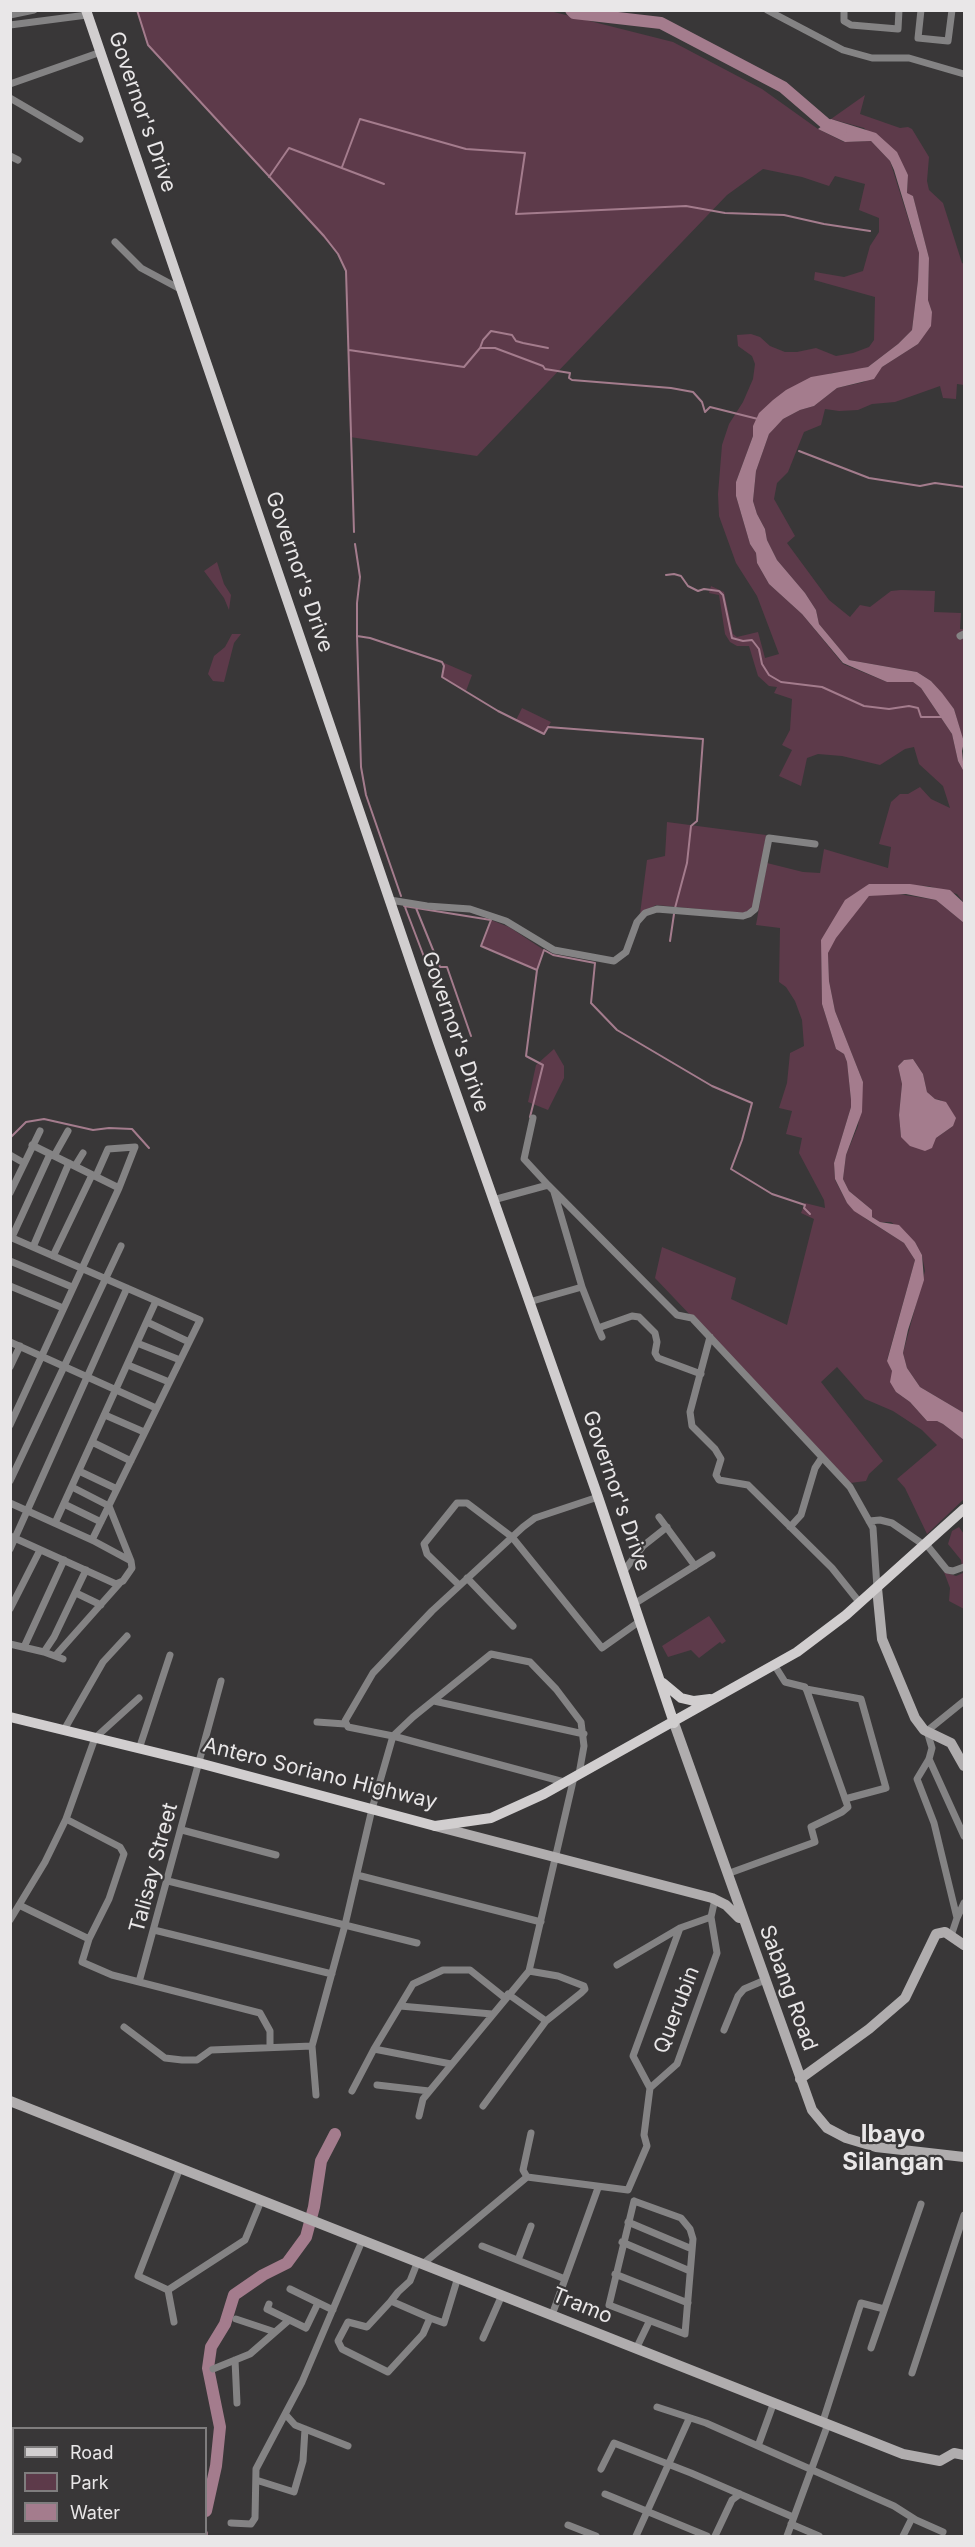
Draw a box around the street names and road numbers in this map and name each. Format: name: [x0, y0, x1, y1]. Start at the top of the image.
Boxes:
street label: Governor's Drive: [103, 28, 181, 196]
street label: Governor's Drive: [260, 488, 338, 656]
street label: Governor's Drive: [416, 948, 494, 1116]
street label: Governor's Drive: [577, 1407, 655, 1575]
street label: Antero Soriano Highway: [200, 1733, 440, 1815]
street label: Talisay Street: [125, 1800, 183, 1936]
street label: Sabang Road: [754, 1922, 822, 2054]
street label: Querubin: [649, 1963, 705, 2057]
street label: Tramo: [548, 2283, 616, 2329]

